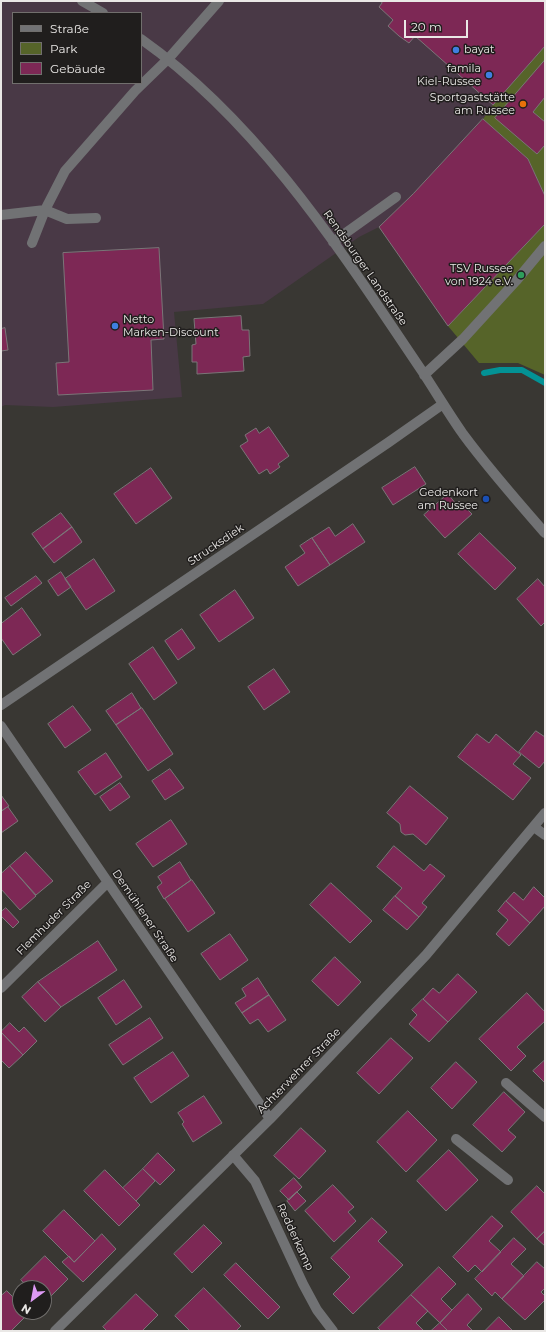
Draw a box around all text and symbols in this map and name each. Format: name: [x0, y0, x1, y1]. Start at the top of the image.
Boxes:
legend: [12, 12, 142, 84]
scale bar: [406, 12, 470, 38]
text: 20 m: [411, 19, 442, 34]
text: Straße: [50, 21, 89, 36]
text: Park: [50, 41, 77, 56]
place label: bayat: [464, 43, 494, 57]
marker: bayat: [451, 45, 461, 55]
text: Gebäude: [50, 61, 105, 76]
place label: famila Kiel-Russee: [417, 62, 481, 88]
marker: famila Kiel-Russee: [484, 70, 494, 80]
place label: Sportgaststätte am Russee: [430, 91, 515, 117]
marker: Sportgaststätte am Russee: [518, 99, 528, 109]
street label: Rendsburger Landstraße: [320, 208, 410, 328]
place label: TSV Russee von 1924 e.V.: [445, 262, 513, 288]
marker: TSV Russee von 1924 e.V.: [516, 270, 526, 280]
place label: Netto Marken-Discount: [123, 313, 219, 339]
marker: Netto Marken-Discount: [110, 321, 120, 331]
place label: Gedenkort am Russee: [418, 486, 478, 512]
marker: Gedenkort am Russee: [481, 494, 491, 504]
street label: Strucksdiek: [186, 521, 246, 569]
street label: Demühlener Straße: [109, 867, 181, 965]
street label: Flemhuder Straße: [14, 878, 94, 958]
street label: Achterwehrer Straße: [255, 1025, 343, 1117]
street label: Redderkamp: [274, 1201, 316, 1273]
north arrow: [12, 1280, 52, 1320]
text: N: [19, 1301, 34, 1318]

